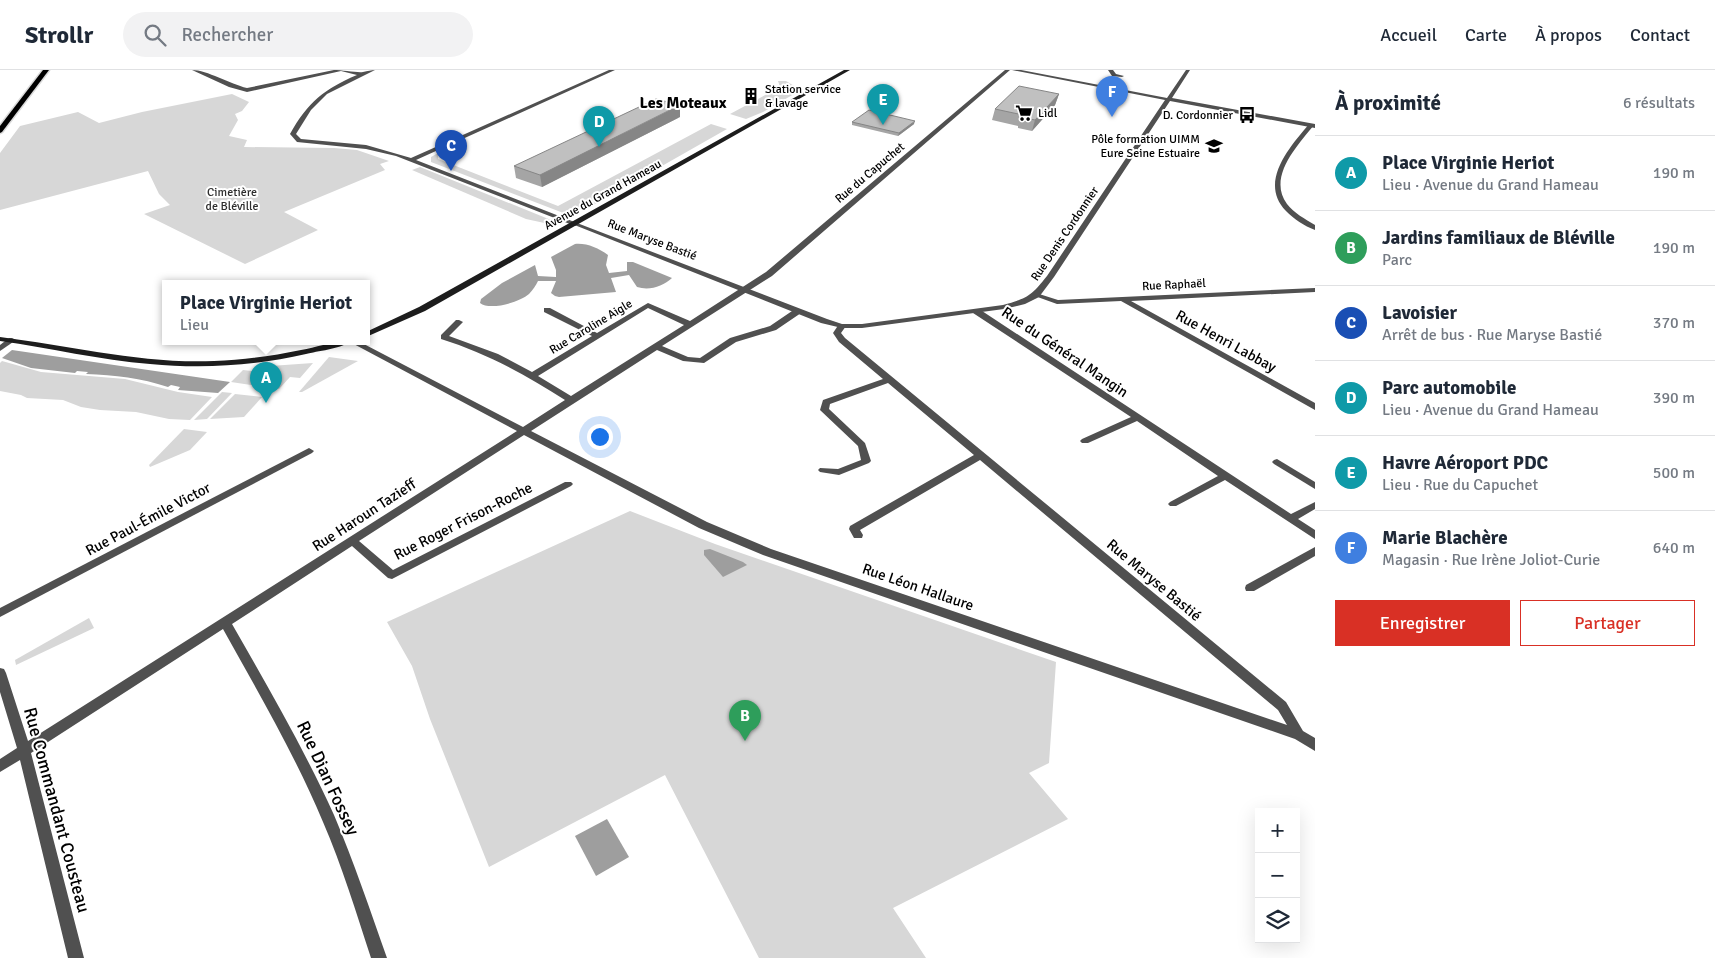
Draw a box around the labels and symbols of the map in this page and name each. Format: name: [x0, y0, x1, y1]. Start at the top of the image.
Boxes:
pin: F: [1096, 76, 1128, 117]
place label: Station service & lavage: [765, 82, 841, 111]
pin: E: [867, 84, 899, 125]
building icon: Station service & lavage: [741, 86, 761, 106]
district label: Les Moteaux: [640, 93, 727, 113]
supermarket icon: Lidl: [1014, 103, 1034, 123]
bus stop icon: D. Cordonnier: [1237, 105, 1257, 125]
pin: D: [583, 106, 615, 147]
place label: Lidl: [1038, 106, 1058, 121]
place label: D. Cordonnier: [1163, 108, 1234, 123]
pin: C: [435, 130, 467, 171]
place label: Pôle formation UIMM Eure Seine Estuaire: [1091, 132, 1200, 161]
school or university icon: Pôle formation UIMM Eure Seine Estuaire: [1204, 136, 1224, 156]
street label: Rue du Capuchet: [832, 140, 908, 206]
street label: Avenue du Grand Hameau: [542, 156, 664, 234]
street label: Rue Denis Cordonnier: [1028, 183, 1102, 284]
park label: Cimetière de Bléville: [206, 185, 258, 214]
street label: Rue Maryse Bastié: [605, 216, 699, 264]
street label: Rue Raphaël: [1142, 276, 1207, 294]
street label: Rue Caroline Aigle: [547, 296, 635, 358]
street label: Rue du Général Mangin: [998, 303, 1132, 401]
street label: Rue Henri Labbay: [1173, 306, 1279, 376]
pin: A: [250, 362, 282, 403]
your location: [587, 424, 613, 450]
street label: Rue Haroun Tazieff: [309, 474, 420, 555]
street label: Rue Paul-Émile Victor: [82, 477, 214, 560]
street label: Rue Roger Frison-Roche: [391, 478, 535, 564]
street label: Rue Maryse Bastié: [1103, 535, 1205, 625]
street label: Rue Léon Hallaure: [860, 559, 976, 615]
pin: B: [729, 700, 761, 741]
street label: Rue Commandant Cousteau: [19, 705, 95, 915]
street label: Rue Dian Fossey: [292, 717, 364, 839]

